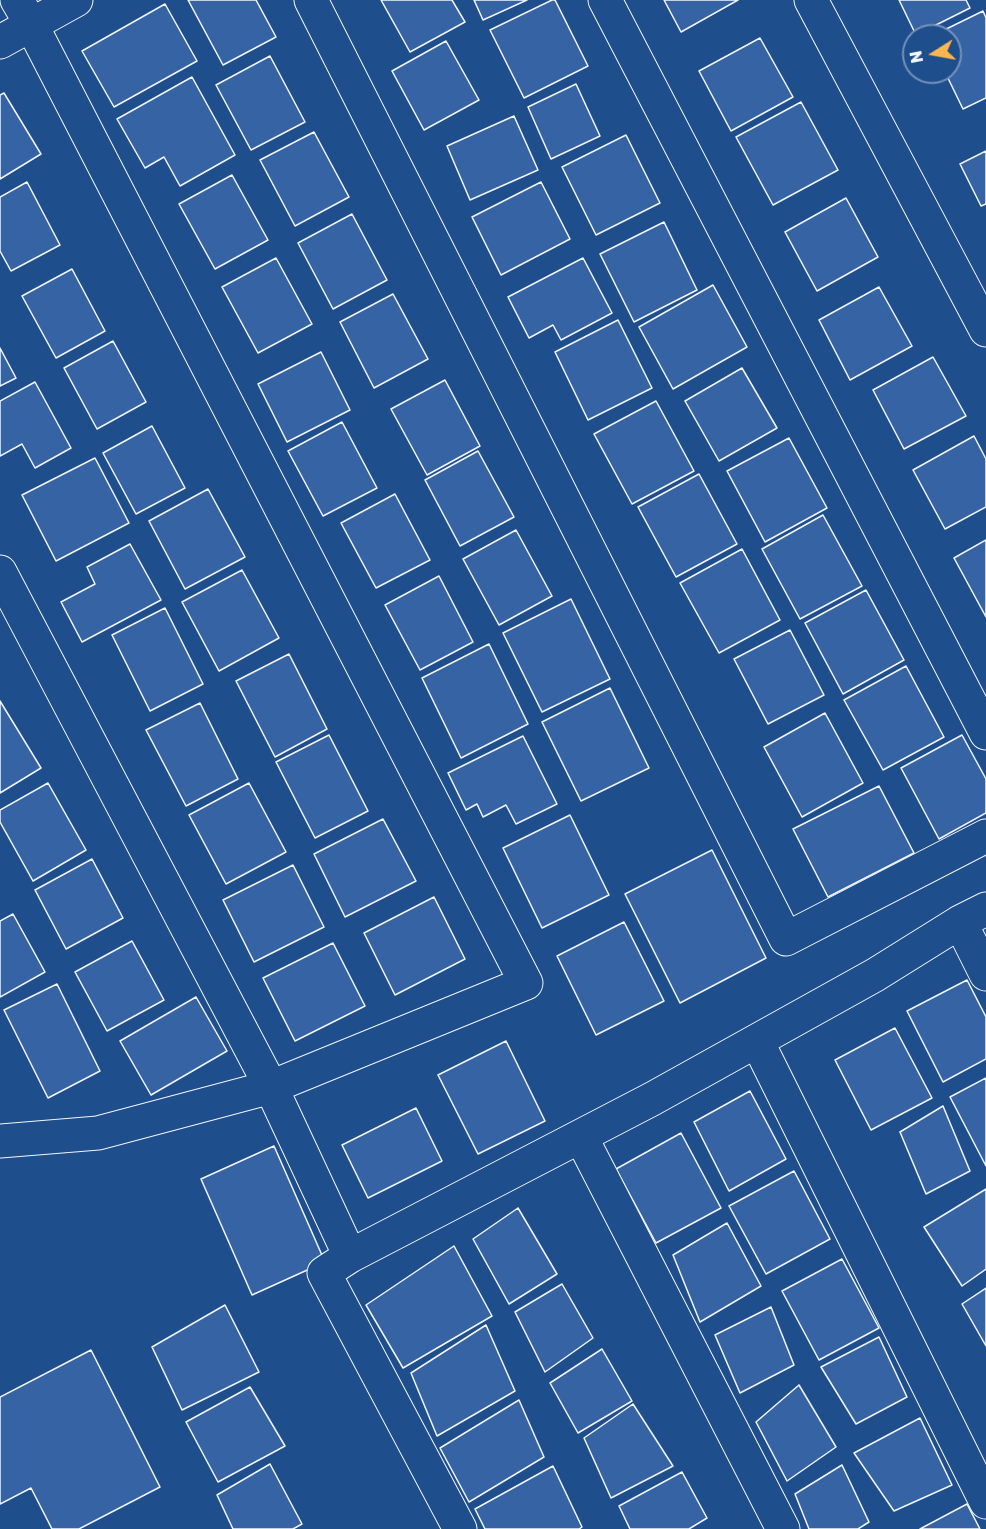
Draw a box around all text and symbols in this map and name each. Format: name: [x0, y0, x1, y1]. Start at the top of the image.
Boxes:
north arrow: [902, 24, 962, 84]
text: N: [905, 49, 927, 65]

